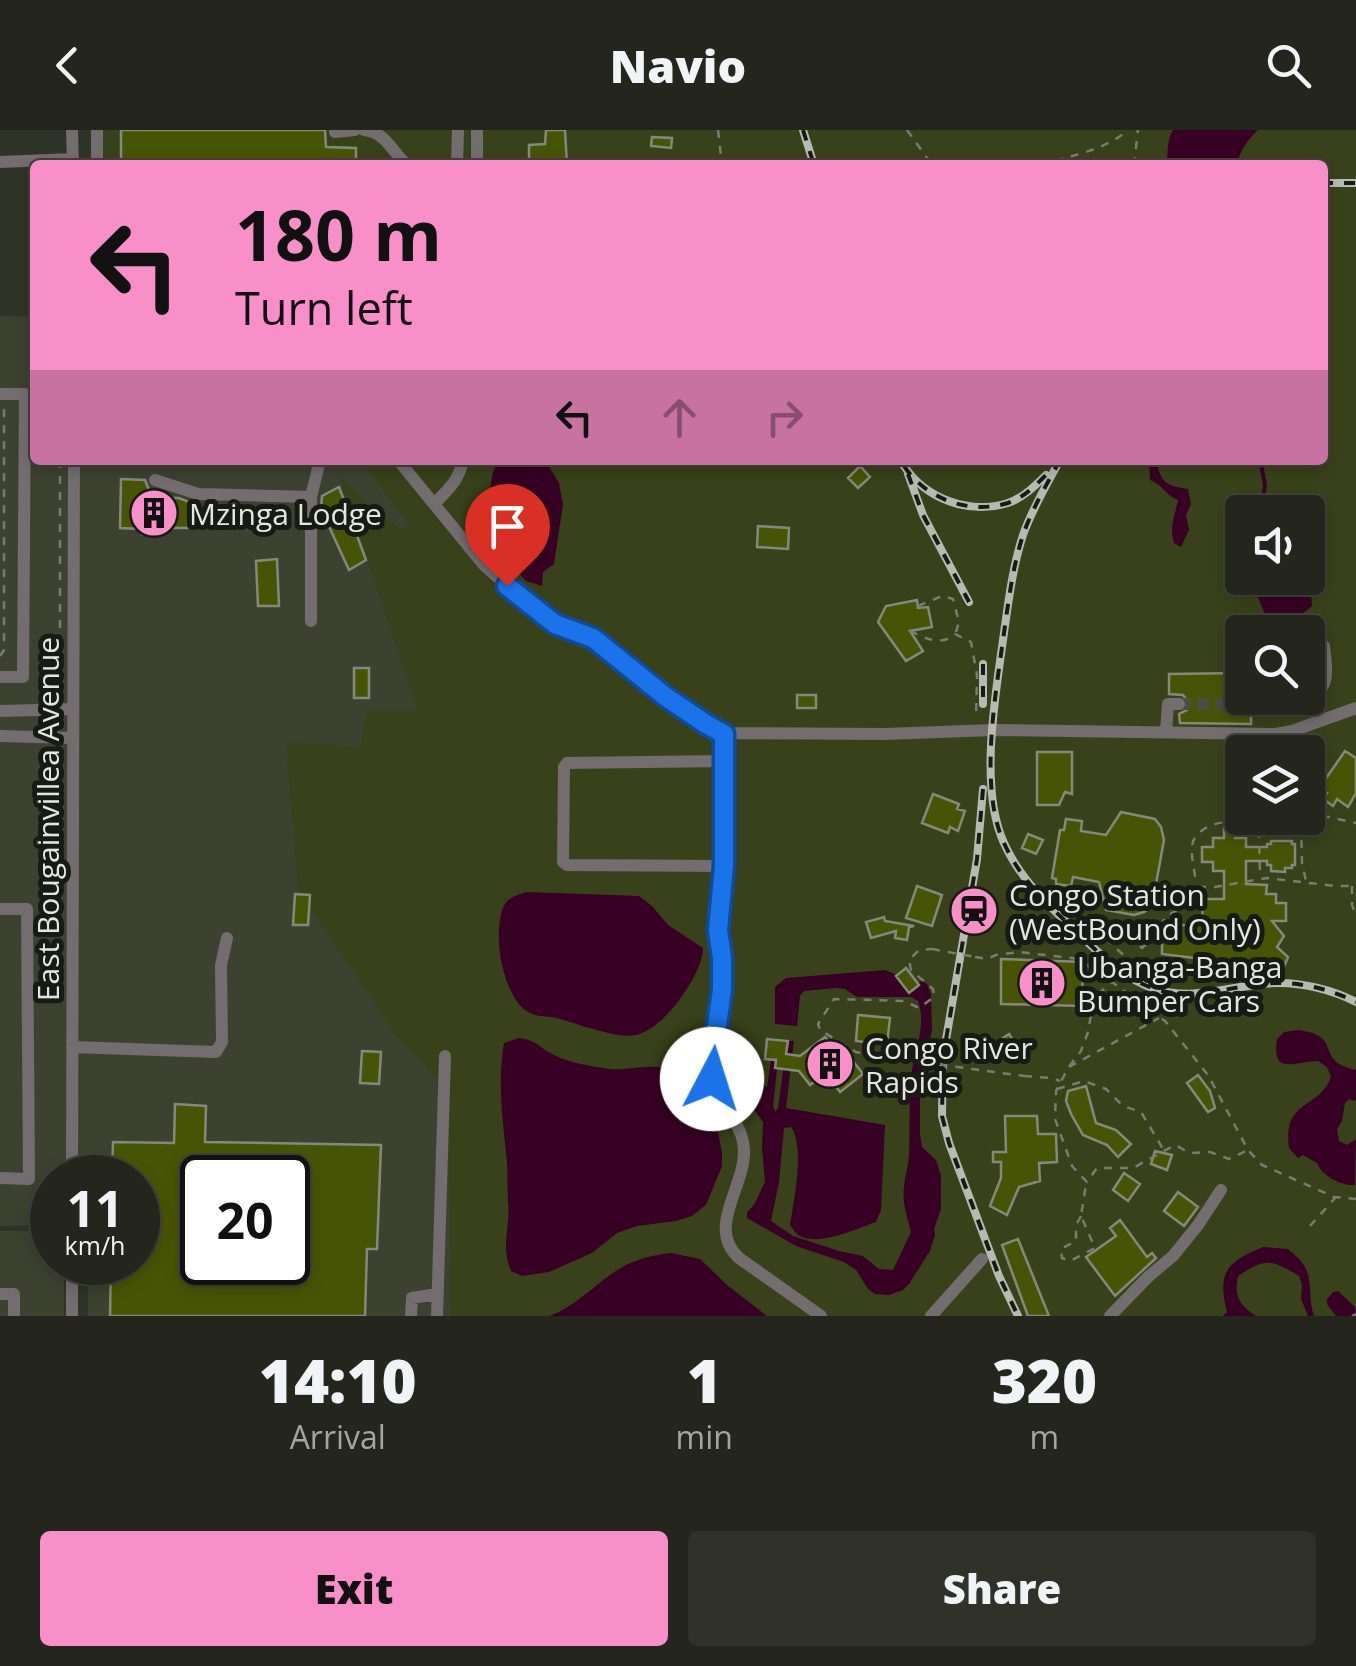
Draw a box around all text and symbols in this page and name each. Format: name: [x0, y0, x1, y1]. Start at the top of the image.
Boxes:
text: Navio: [610, 35, 746, 96]
icon: back: [40, 38, 95, 93]
icon: search: [1261, 38, 1316, 93]
text: 180 m: [235, 186, 442, 282]
icon: left: [70, 200, 200, 330]
text: Turn left: [235, 277, 413, 338]
icon: left: [547, 390, 602, 445]
icon: ahead: [652, 390, 707, 445]
icon: right: [757, 390, 812, 445]
pin: [465, 484, 550, 587]
building icon: Mzinga Lodge: [128, 487, 180, 539]
place label: Mzinga Lodge: [189, 493, 382, 534]
map controls: [1225, 495, 1325, 835]
button: sound: [1225, 495, 1325, 595]
icon: arrive: [480, 499, 535, 554]
button: search: [1225, 615, 1325, 715]
street label: East Bougainvillea Avenue: [27, 637, 68, 1001]
button: layers: [1225, 735, 1325, 835]
place label: Congo Station (WestBound Only): [1009, 874, 1261, 949]
station icon: Congo Station (WestBound Only): [948, 885, 1000, 937]
place label: Ubanga-Banga Bumper Cars: [1077, 946, 1282, 1021]
building icon: Ubanga-Banga Bumper Cars: [1016, 957, 1068, 1009]
position arrow: [660, 1027, 764, 1131]
place label: Congo River Rapids: [865, 1027, 1033, 1102]
building icon: Congo River Rapids: [804, 1038, 856, 1090]
speed limit sign: 20: [180, 1155, 310, 1285]
text: 11: [66, 1174, 124, 1242]
text: km/h: [65, 1228, 125, 1262]
text: 14:10: [259, 1339, 417, 1421]
text: 1: [687, 1339, 722, 1421]
text: 320: [992, 1339, 1097, 1421]
text: Arrival: [290, 1415, 386, 1458]
text: min: [676, 1415, 733, 1458]
text: m: [1030, 1415, 1059, 1458]
button: Exit: [40, 1531, 668, 1646]
button: Share: [688, 1531, 1316, 1646]

